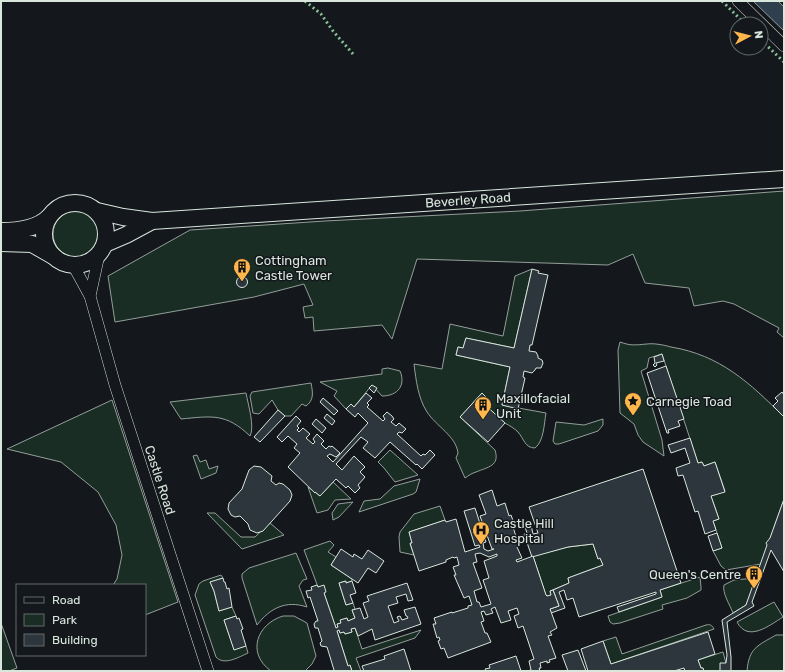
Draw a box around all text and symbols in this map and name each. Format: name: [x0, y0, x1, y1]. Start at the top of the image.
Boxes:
north arrow: [729, 16, 769, 56]
text: N: [751, 30, 765, 40]
street label: Beverley Road: [425, 190, 511, 210]
place label: Cottingham Castle Tower: [255, 253, 332, 283]
building icon: Cottingham Castle Tower: [232, 257, 252, 282]
place label: Maxillofacial Unit: [496, 391, 570, 421]
place icon: Carnegie Toad: [623, 391, 643, 416]
place label: Carnegie Toad: [646, 394, 732, 410]
building icon: Maxillofacial Unit: [473, 395, 493, 420]
street label: Castle Road: [142, 443, 178, 517]
place label: Castle Hill Hospital: [494, 516, 554, 546]
hospital icon: Castle Hill Hospital: [471, 520, 491, 545]
building icon: Queen's Centre: [744, 564, 764, 589]
place label: Queen's Centre: [649, 567, 741, 582]
legend: [16, 584, 146, 656]
text: Road: [52, 593, 80, 607]
text: Park: [52, 613, 78, 627]
text: Building: [52, 633, 98, 647]

